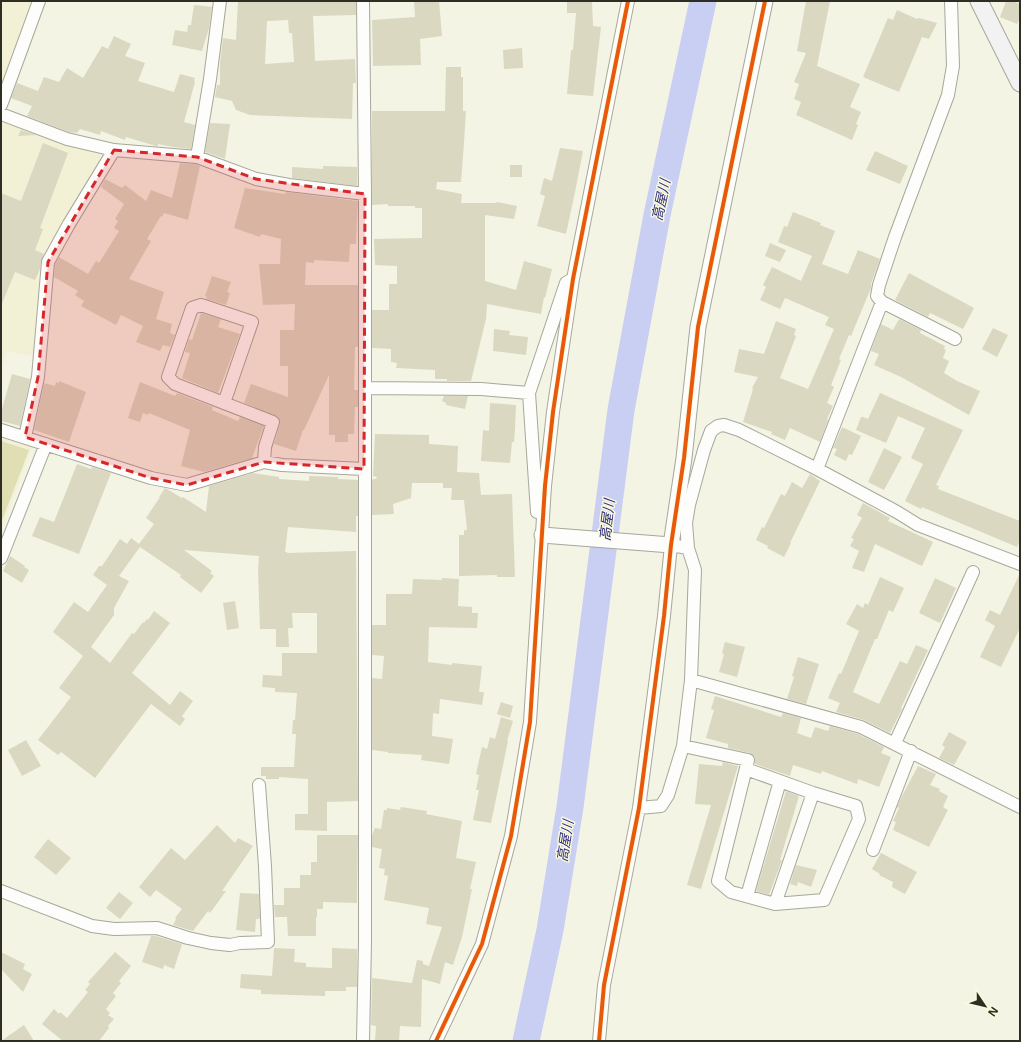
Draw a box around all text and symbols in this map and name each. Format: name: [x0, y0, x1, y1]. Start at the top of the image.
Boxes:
water label: 高屋川: [647, 175, 675, 222]
water label: 高屋川: [595, 496, 619, 542]
water label: 高屋川: [552, 817, 577, 863]
north arrow: [965, 986, 1005, 1026]
text: N: [985, 1004, 1002, 1020]

